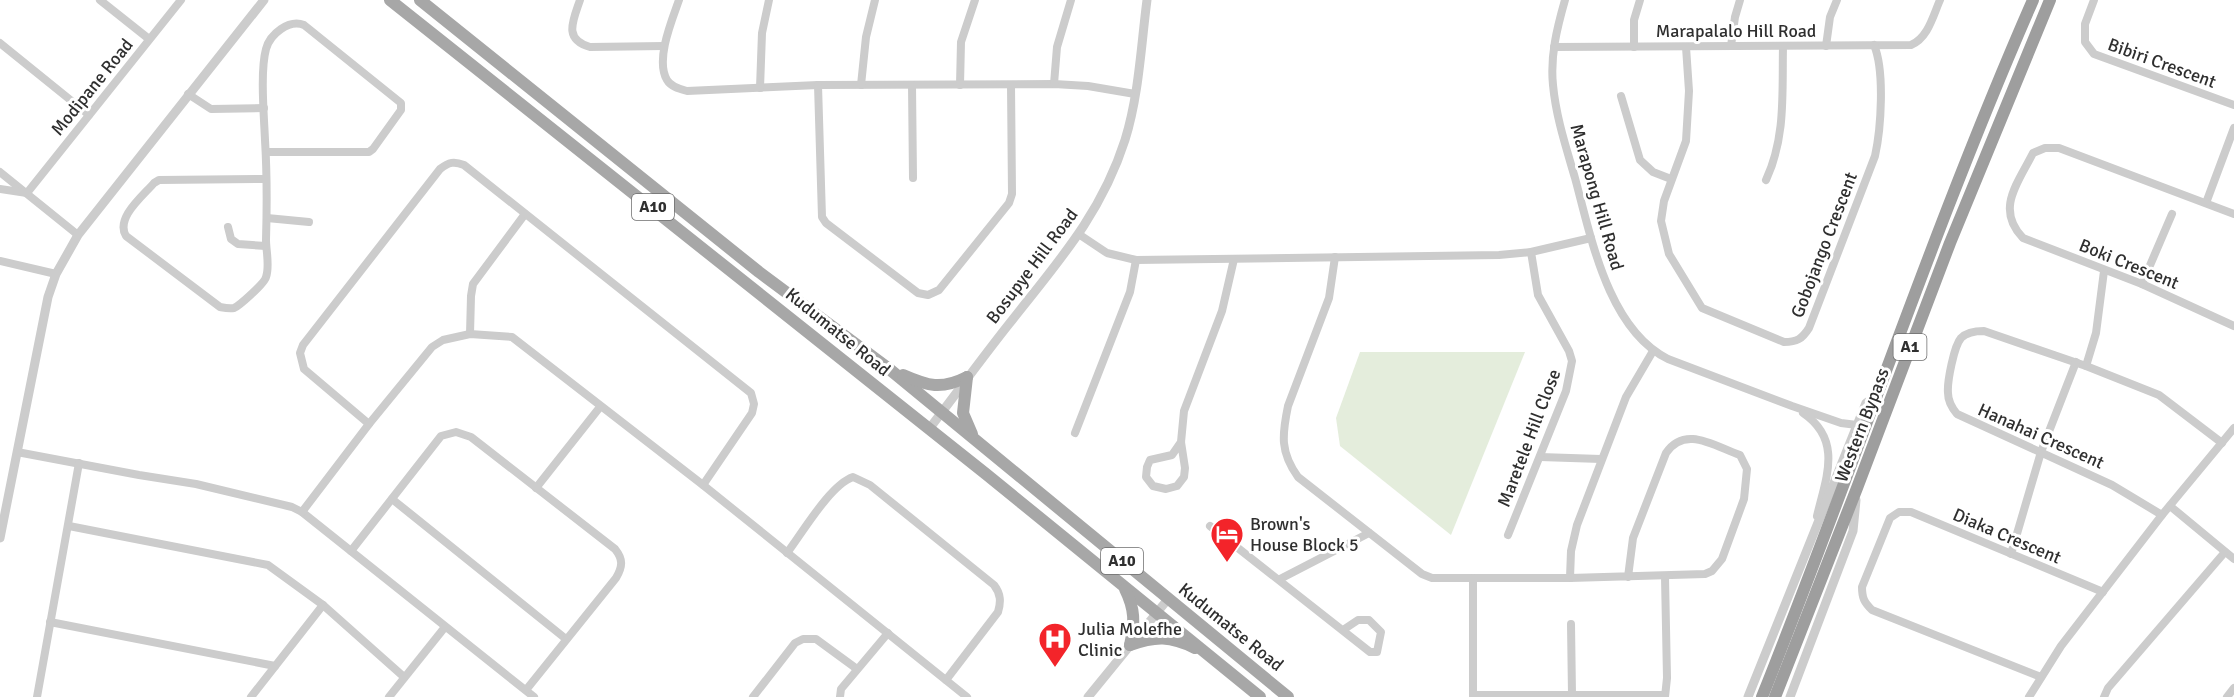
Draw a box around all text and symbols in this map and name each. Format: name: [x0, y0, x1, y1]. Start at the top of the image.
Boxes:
street label: Marapalalo Hill Road: [1656, 20, 1816, 42]
street label: Bibiri Crescent: [2105, 33, 2219, 93]
street label: Modipane Road: [46, 34, 138, 140]
street label: Marapong Hill Road: [1566, 121, 1628, 273]
street label: Gobojango Crescent: [1786, 169, 1862, 321]
road number: A10: [632, 194, 674, 220]
street label: Bosupye Hill Road: [982, 204, 1082, 328]
street label: Boki Crescent: [2076, 234, 2182, 294]
street label: Kudumatse Road: [781, 283, 895, 381]
road number: A1: [1894, 334, 1926, 360]
street label: Western Bypass: [1830, 365, 1894, 485]
street label: Maretele Hill Close: [1493, 366, 1565, 510]
street label: Hanahai Crescent: [1975, 398, 2107, 474]
street label: Diaka Crescent: [1950, 503, 2064, 569]
place label: Brown's House Block 5: [1250, 513, 1359, 556]
hotel icon: Brown's House Block 5: [1209, 516, 1245, 563]
road number: A10: [1101, 548, 1143, 574]
street label: Kudumatse Road: [1174, 578, 1288, 676]
place label: Julia Molefhe Clinic: [1078, 618, 1182, 661]
hospital icon: Julia Molefhe Clinic: [1037, 621, 1073, 668]

